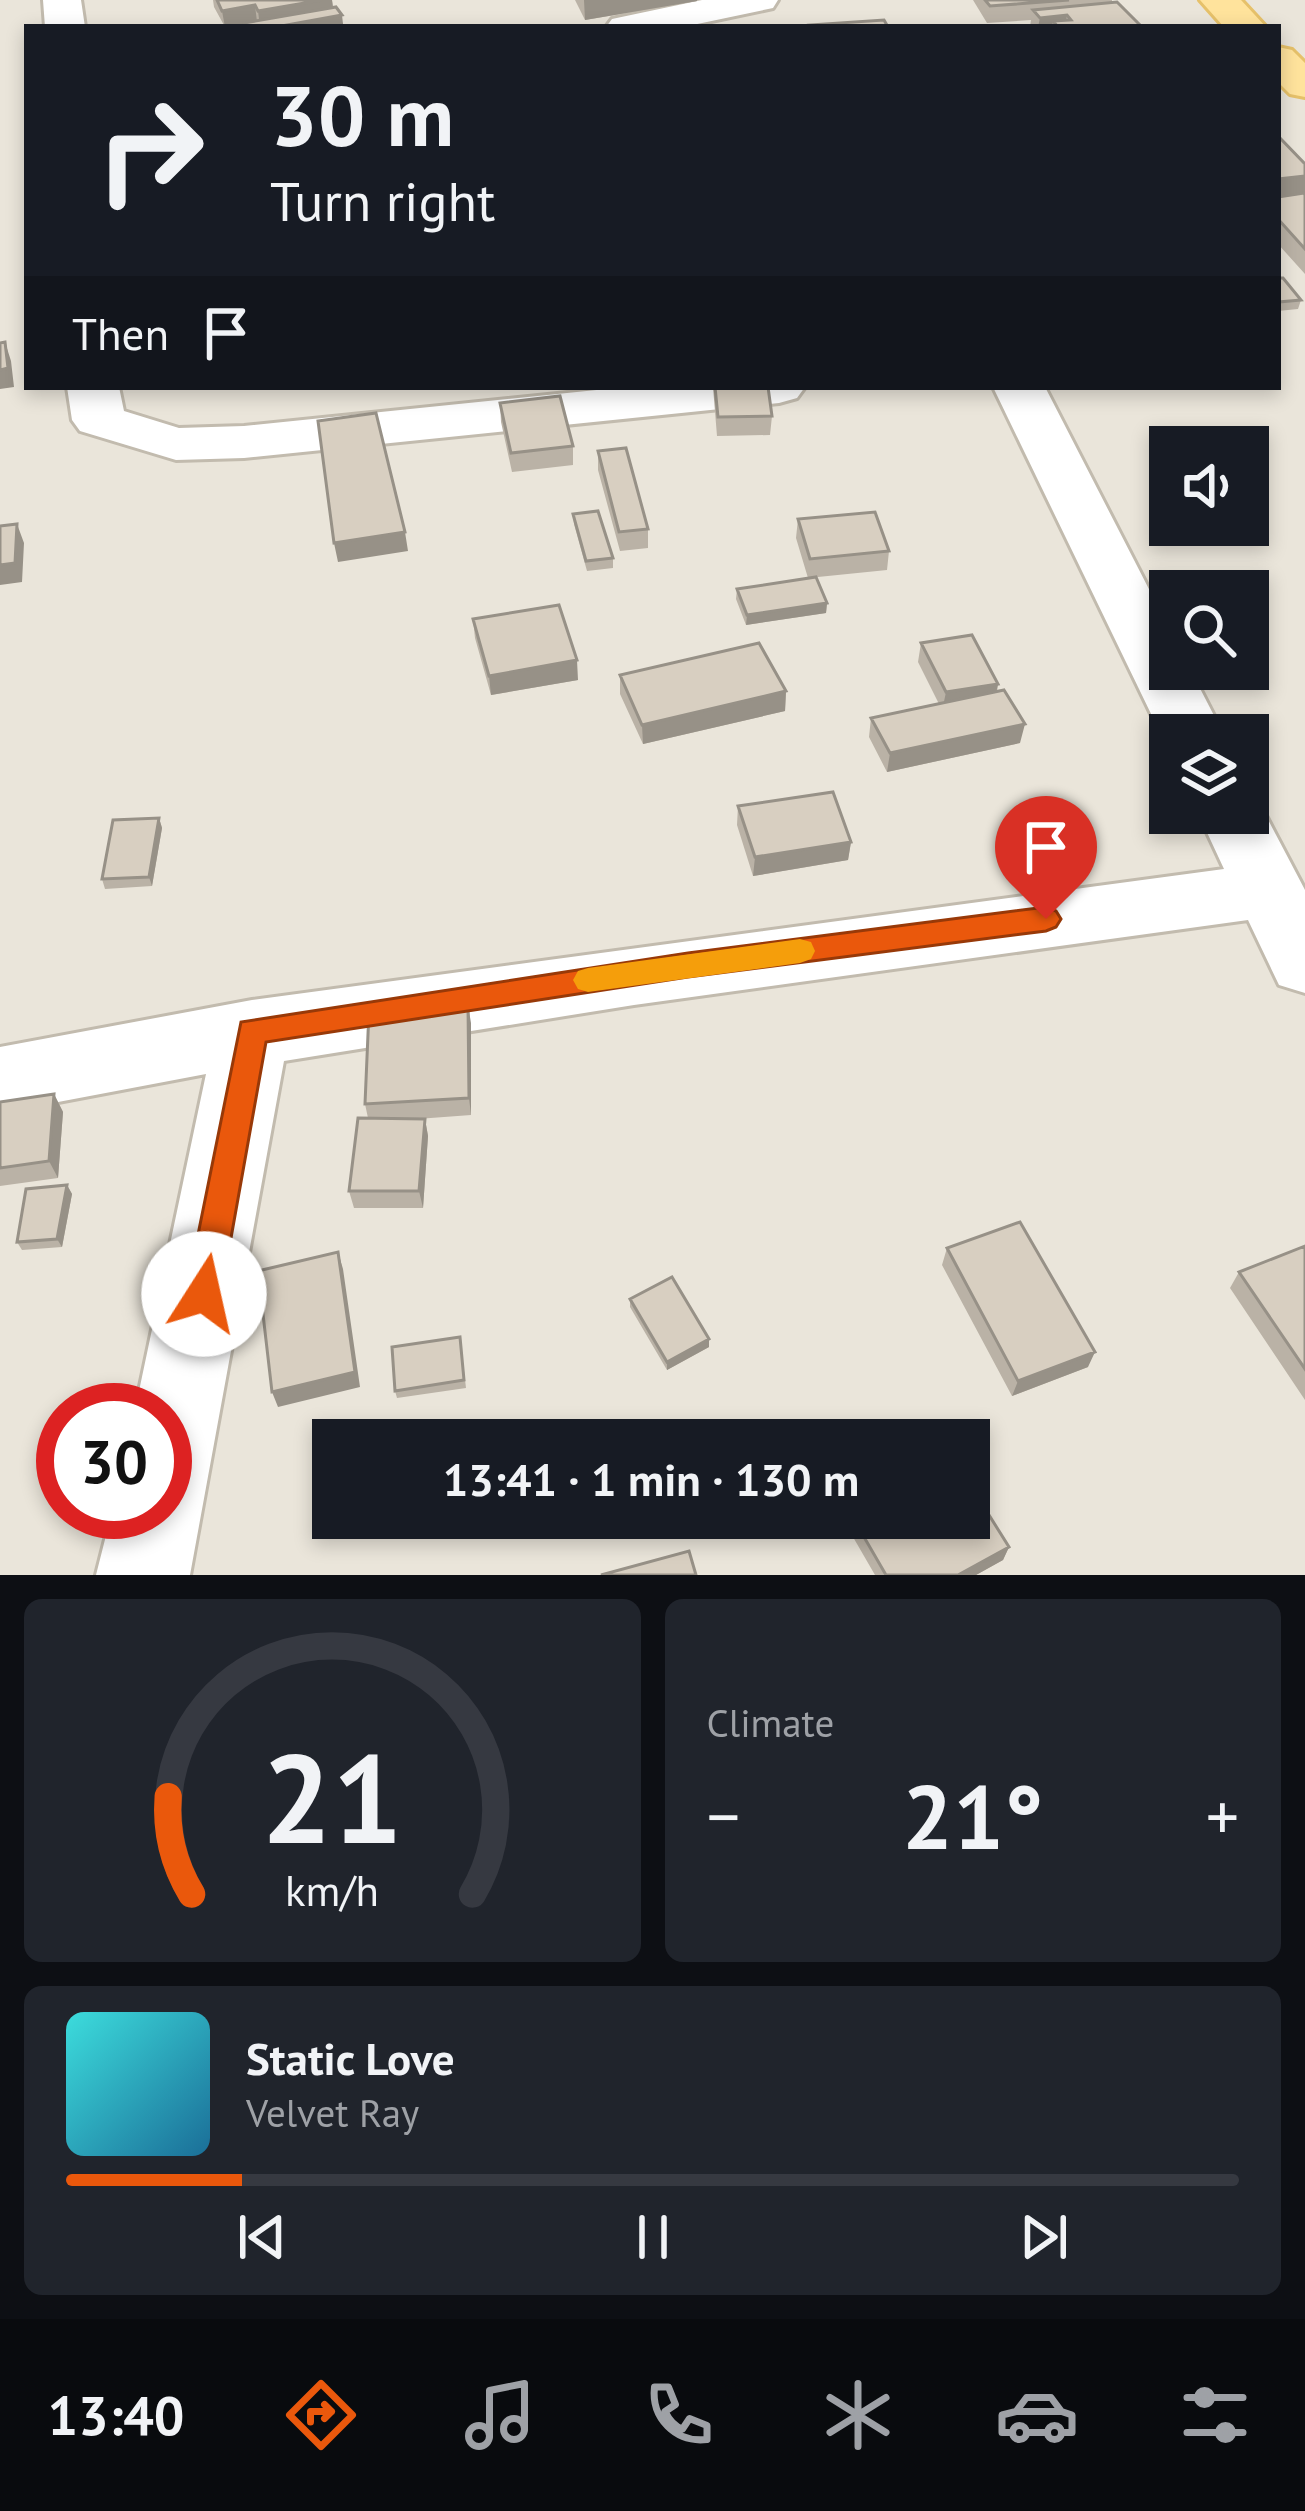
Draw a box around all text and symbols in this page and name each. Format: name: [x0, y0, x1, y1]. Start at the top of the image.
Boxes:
text: 30 m: [270, 60, 454, 169]
icon: right: [72, 72, 228, 228]
text: Turn right: [270, 166, 495, 236]
icon: arrive: [193, 300, 259, 366]
text: Then: [72, 304, 169, 362]
map controls: [1149, 426, 1269, 834]
button: sound: [1149, 426, 1269, 546]
button: search: [1149, 570, 1269, 690]
button: layers: [1149, 714, 1269, 834]
pin: [995, 796, 1097, 919]
icon: arrive: [1013, 814, 1079, 880]
position arrow: [141, 1231, 267, 1357]
speed limit sign: 30: [36, 1383, 192, 1539]
text: 13:41 · 1 min · 130 m: [443, 1450, 859, 1508]
text: Climate: [707, 1697, 834, 1748]
text: 21: [261, 1716, 403, 1877]
text: 21°: [902, 1757, 1043, 1874]
text: −: [707, 1773, 740, 1858]
text: +: [1206, 1773, 1239, 1858]
text: km/h: [285, 1861, 379, 1917]
text: Static Love: [246, 2029, 455, 2087]
text: Velvet Ray: [246, 2087, 419, 2138]
icon: previous: [229, 2204, 295, 2270]
icon: pause: [620, 2204, 686, 2270]
icon: next: [1011, 2204, 1077, 2270]
icon: directions: [279, 2373, 363, 2457]
icon: music: [458, 2373, 542, 2457]
icon: phone: [637, 2373, 721, 2457]
icon: climate: [816, 2373, 900, 2457]
icon: car: [995, 2373, 1079, 2457]
icon: filters: [1173, 2373, 1257, 2457]
text: 13:40: [47, 2380, 184, 2450]

